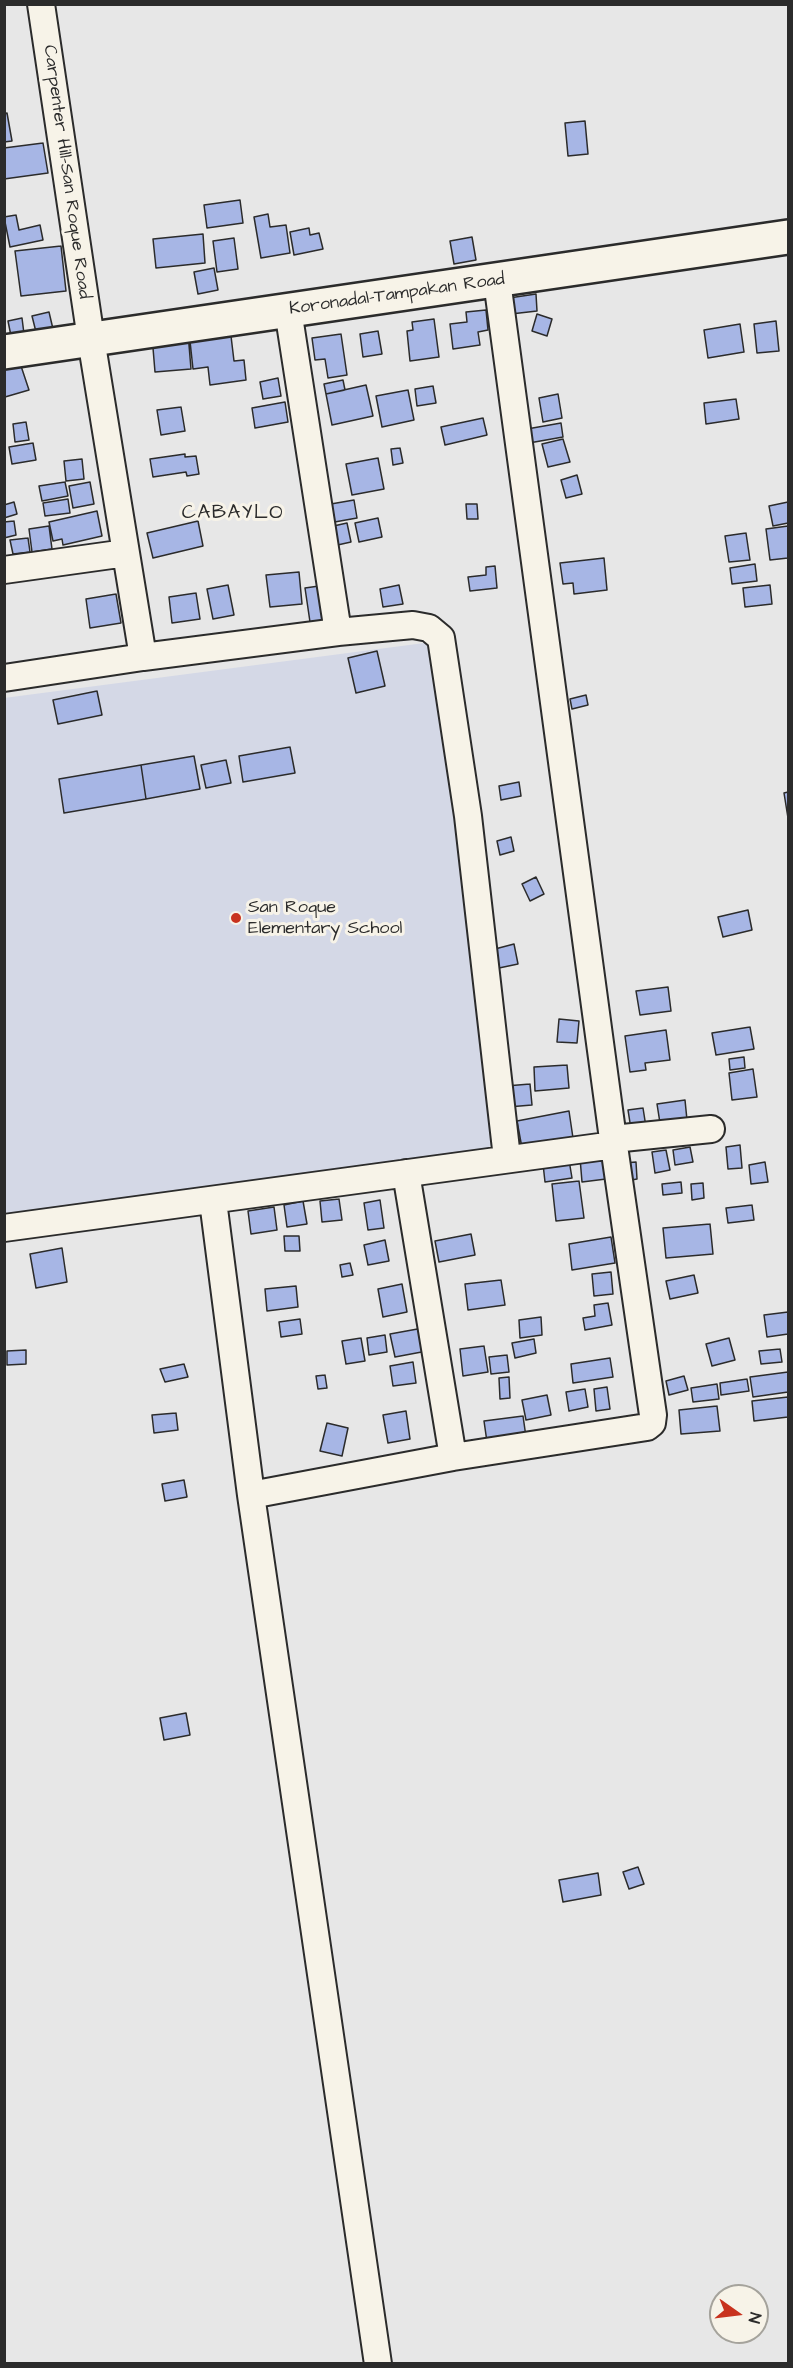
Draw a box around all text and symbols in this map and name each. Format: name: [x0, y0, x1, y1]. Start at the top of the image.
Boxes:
street label: Carpenter Hill-San Roque Road: [37, 44, 95, 300]
street label: Koronadal-Tampakan Road: [288, 269, 506, 321]
district label: CABAYLO: [182, 502, 284, 526]
place label: San Roque Elementary School: [248, 897, 402, 940]
marker: San Roque Elementary School: [229, 911, 243, 925]
north arrow: [709, 2284, 769, 2344]
text: N: [743, 2310, 766, 2325]

